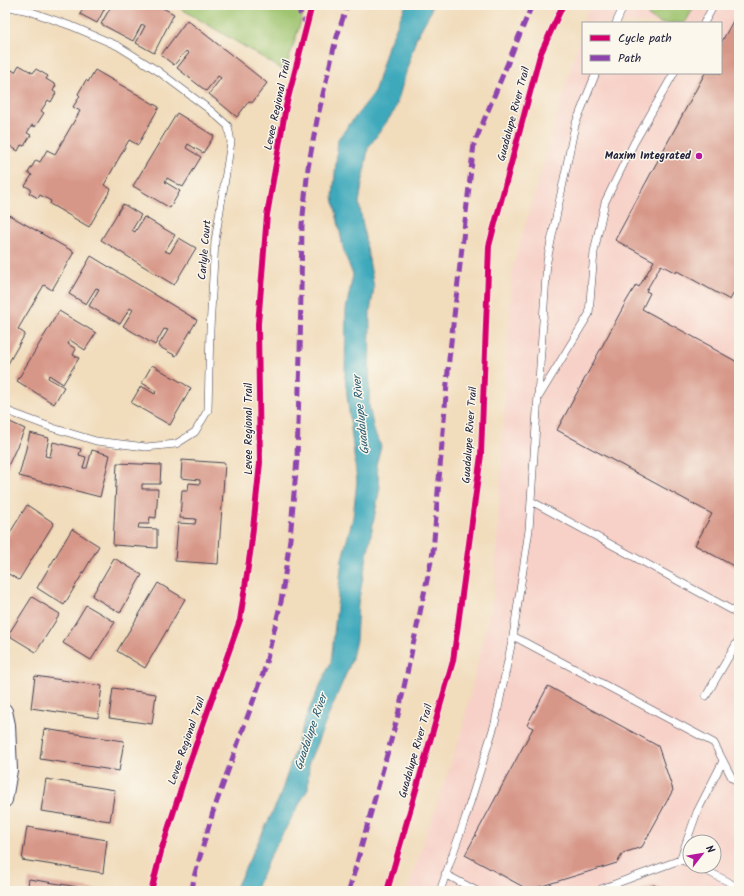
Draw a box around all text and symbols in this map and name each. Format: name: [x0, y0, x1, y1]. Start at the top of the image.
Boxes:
legend: [582, 22, 722, 74]
text: Cycle path: [618, 29, 672, 48]
text: Path: [618, 49, 641, 68]
street label: Levee Regional Trail: [260, 58, 296, 152]
street label: Guadalupe River Trail: [493, 64, 535, 163]
place label: Maxim Integrated: [605, 147, 692, 165]
marker: Maxim Integrated: [694, 151, 704, 161]
street label: Carlyle Court: [193, 219, 217, 281]
water label: Guadalupe River: [347, 372, 375, 455]
street label: Levee Regional Trail: [240, 383, 258, 475]
street label: Guadalupe River Trail: [458, 386, 482, 484]
water label: Guadalupe River: [289, 689, 334, 773]
street label: Levee Regional Trail: [163, 694, 211, 788]
street label: Guadalupe River Trail: [394, 702, 438, 800]
north arrow: [682, 834, 722, 874]
text: N: [700, 842, 719, 857]

